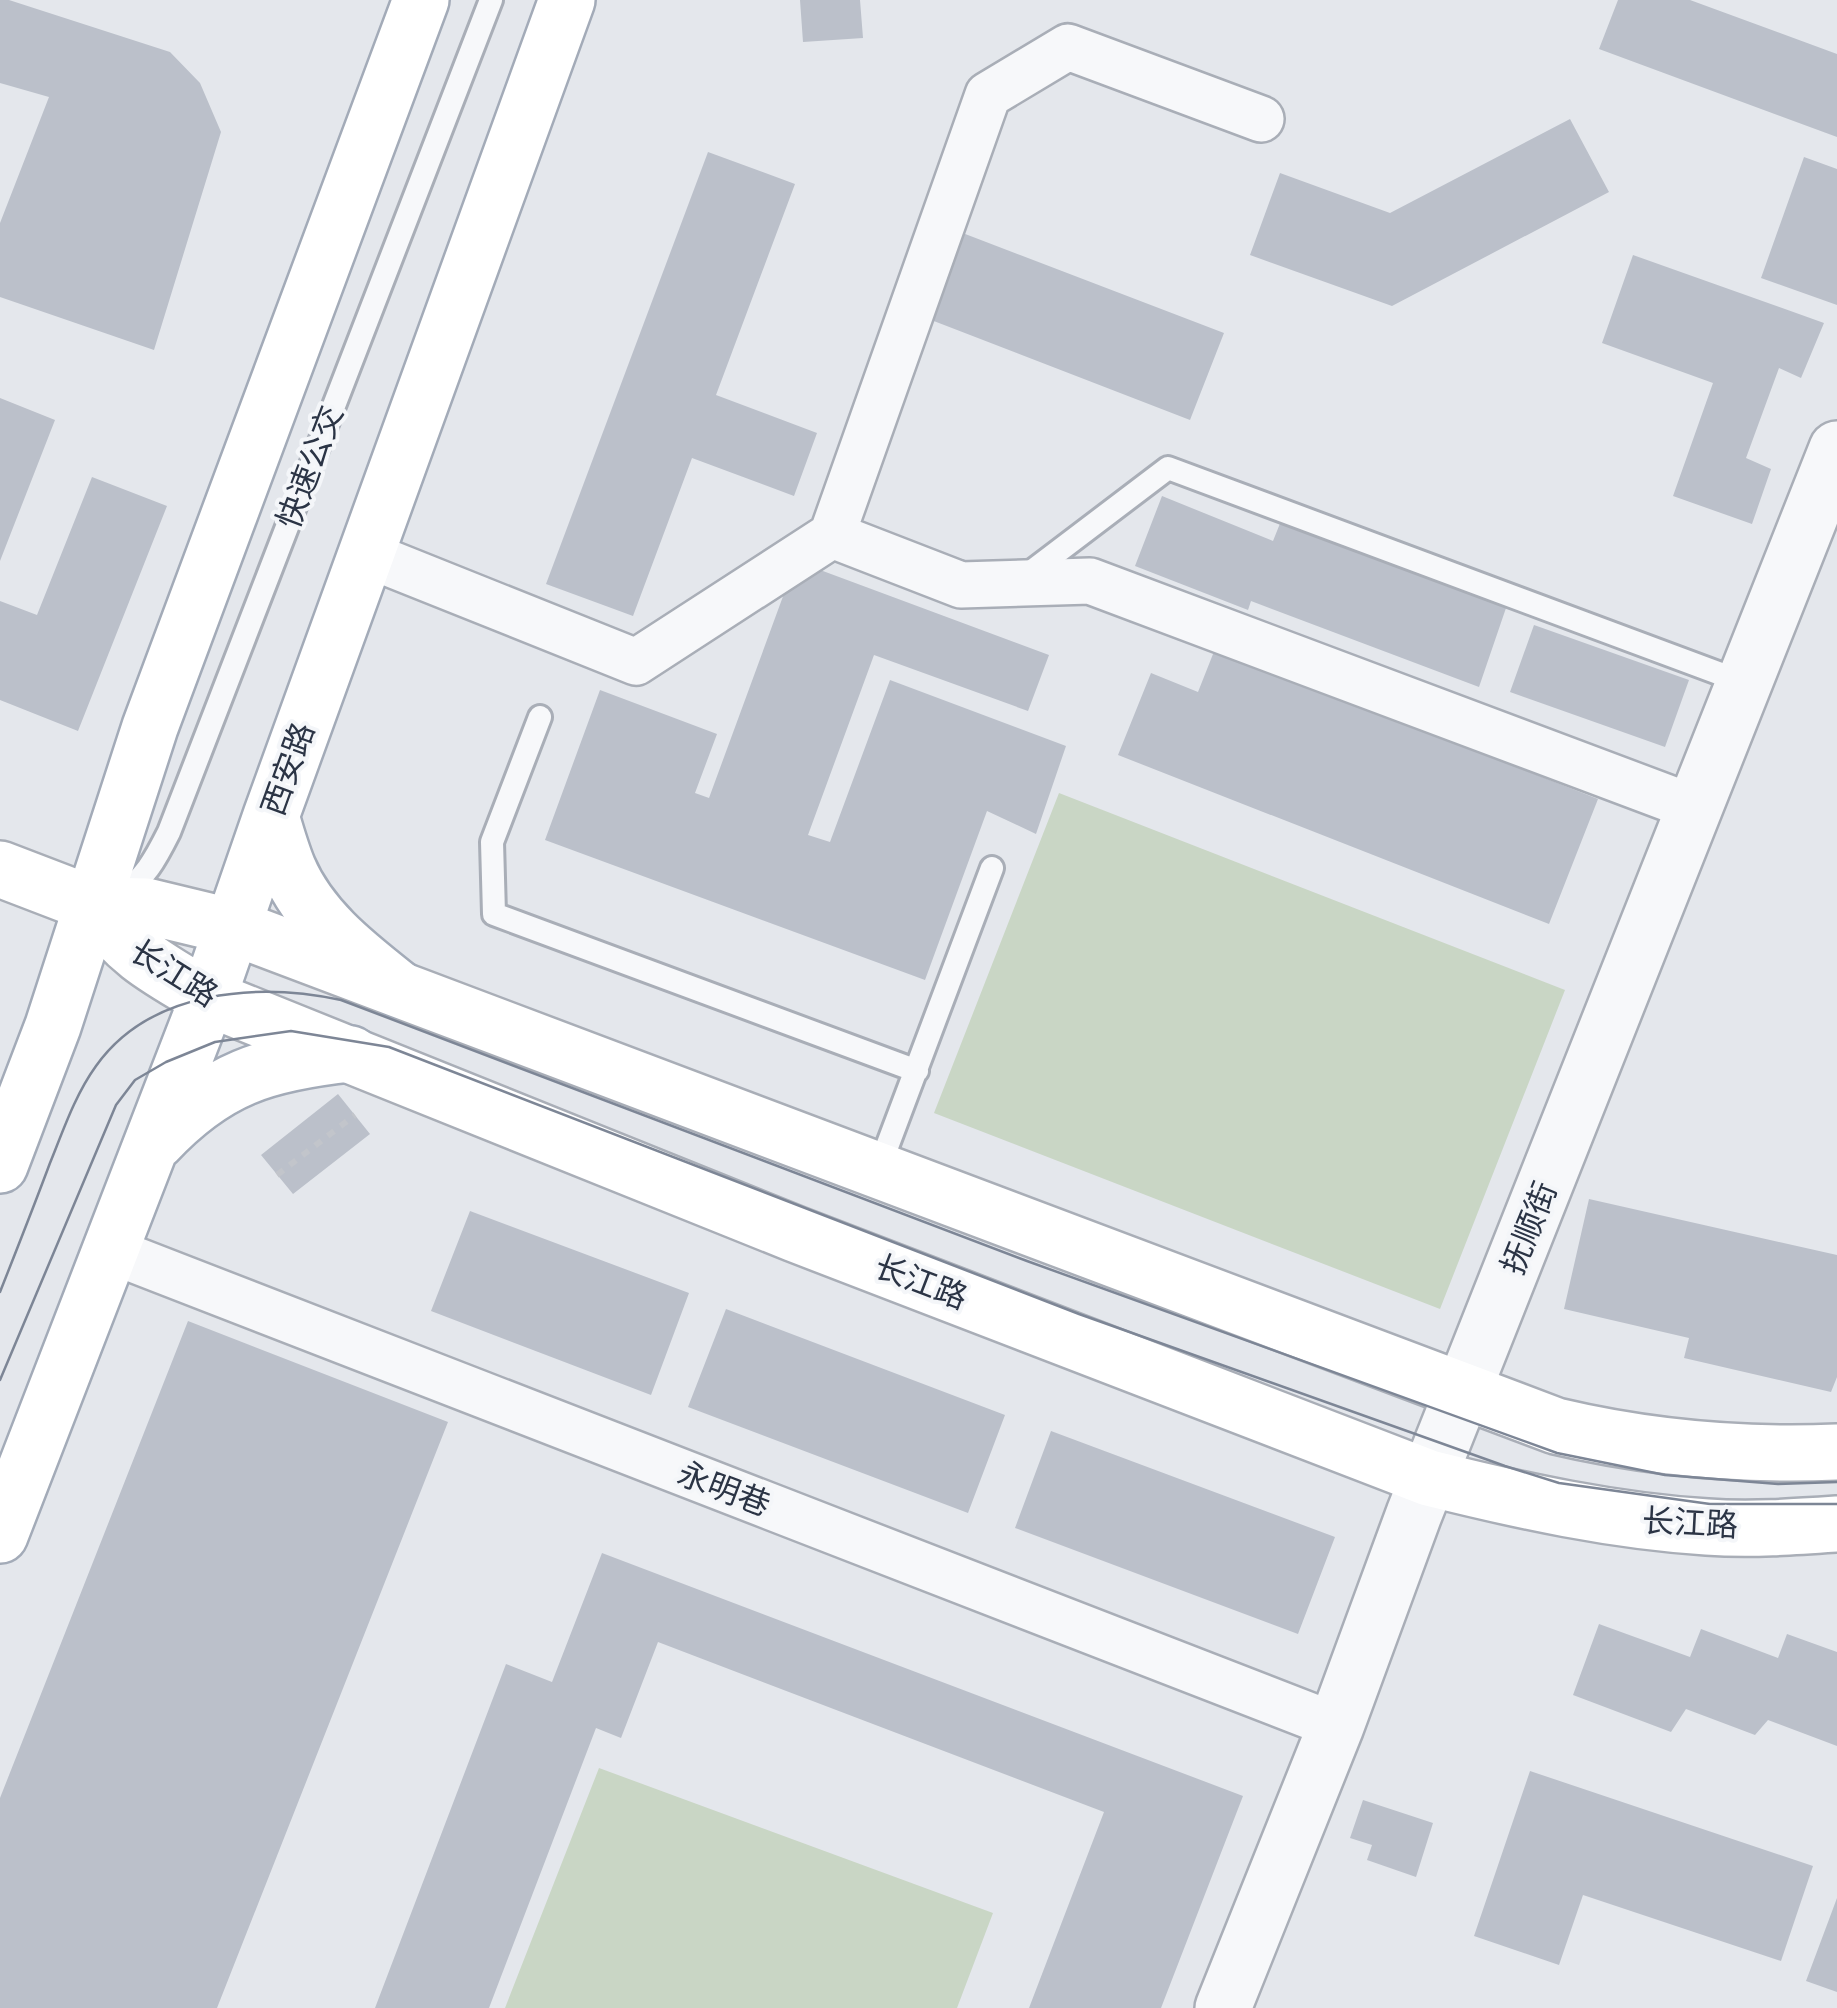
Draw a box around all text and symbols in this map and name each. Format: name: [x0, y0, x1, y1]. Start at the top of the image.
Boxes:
street label: 快速公交: [268, 400, 351, 534]
street label: 西安路: [253, 717, 322, 821]
street label: 长江路: [123, 931, 225, 1015]
street label: 抚顺街: [1492, 1176, 1565, 1280]
street label: 长江路: [869, 1246, 973, 1317]
street label: 永明巷: [672, 1453, 776, 1524]
street label: 长江路: [1641, 1501, 1739, 1544]

